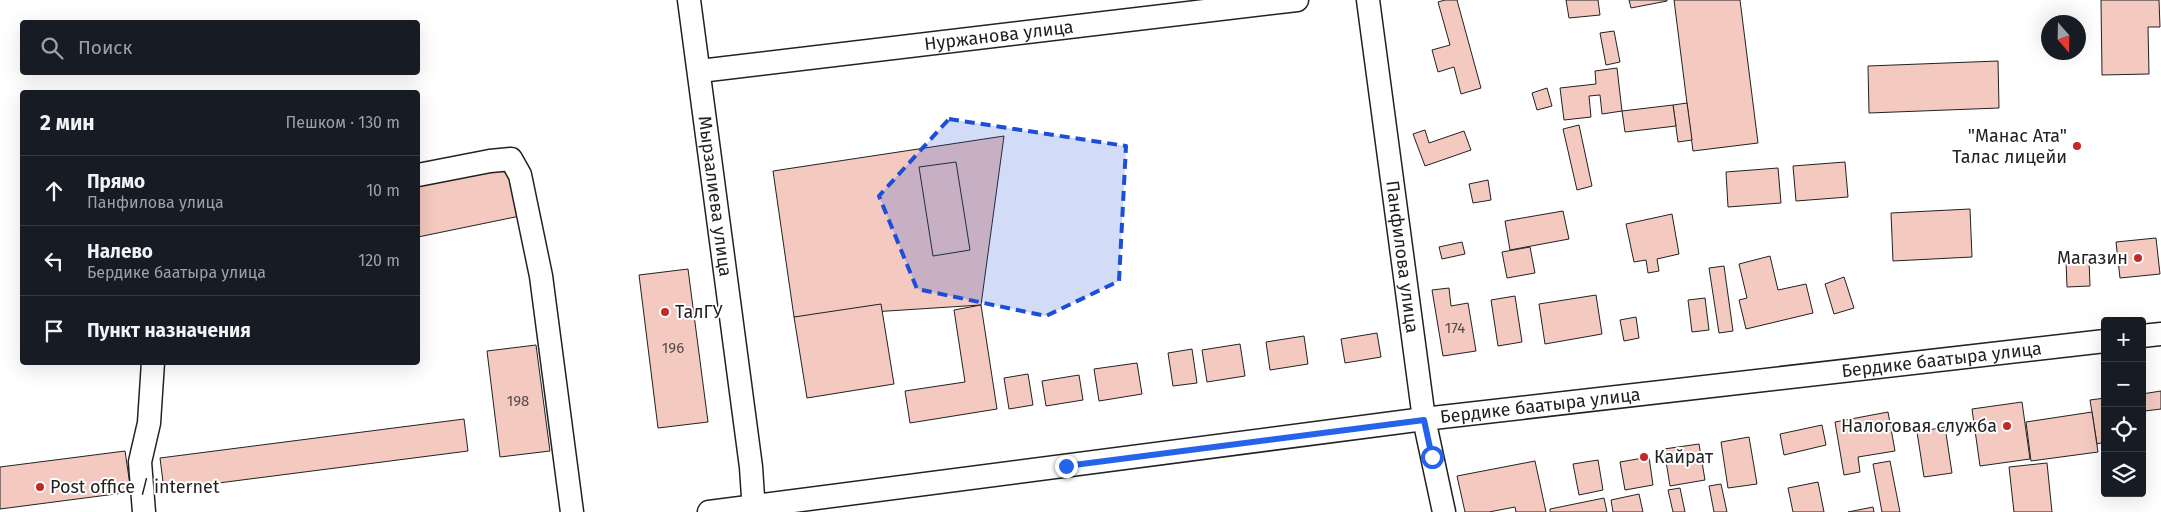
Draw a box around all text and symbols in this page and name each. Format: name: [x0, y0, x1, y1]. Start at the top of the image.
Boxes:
north arrow: [2041, 15, 2086, 60]
street label: Нуржанова улица: [923, 16, 1075, 55]
search box: [20, 20, 420, 75]
icon: search: [38, 34, 66, 62]
text: Поиск: [78, 36, 132, 59]
text: 2 мин: [40, 110, 95, 136]
text: Пешком · 130 m: [285, 113, 400, 132]
street label: Мырзалиева улица: [694, 115, 737, 278]
place label: "Манас Ата" Талас лицейи: [1952, 125, 2067, 168]
marker: "Манас Ата" Талас лицейи: [2071, 140, 2083, 152]
text: Прямо: [87, 170, 145, 193]
icon: ahead: [40, 177, 68, 205]
street label: Панфилова улица: [1381, 179, 1423, 334]
text: 10 m: [366, 181, 400, 200]
text: Панфилова улица: [87, 193, 224, 212]
text: Налево: [87, 240, 153, 263]
icon: left: [40, 247, 68, 275]
place label: Магазин: [2057, 247, 2128, 269]
text: 120 m: [358, 251, 400, 270]
marker: Магазин: [2132, 252, 2144, 264]
text: Бердике баатыра улица: [87, 263, 266, 282]
place label: ТалГУ: [675, 301, 723, 323]
marker: ТалГУ: [659, 306, 671, 318]
icon: arrive: [40, 317, 68, 345]
map controls: [2101, 317, 2146, 497]
button: +: [2101, 317, 2146, 362]
text: Пункт назначения: [87, 319, 251, 342]
house number: 174: [1445, 319, 1465, 337]
street label: Бердике баатыра улица: [1840, 337, 2043, 382]
house number: 196: [662, 339, 684, 357]
button: −: [2101, 362, 2146, 407]
street label: Бердике баатыра улица: [1439, 383, 1642, 428]
house number: 198: [507, 392, 529, 410]
button: locate: [2101, 407, 2146, 452]
place label: Налоговая служба: [1841, 415, 1997, 437]
marker: Налоговая служба: [2001, 420, 2013, 432]
route start: [1421, 446, 1444, 469]
place label: Кайрат: [1654, 446, 1714, 468]
marker: Кайрат: [1638, 451, 1650, 463]
button: layers: [2101, 452, 2146, 497]
route end: [1055, 455, 1078, 478]
place label: Post office / internet: [50, 476, 220, 498]
marker: Post office / internet: [34, 481, 46, 493]

